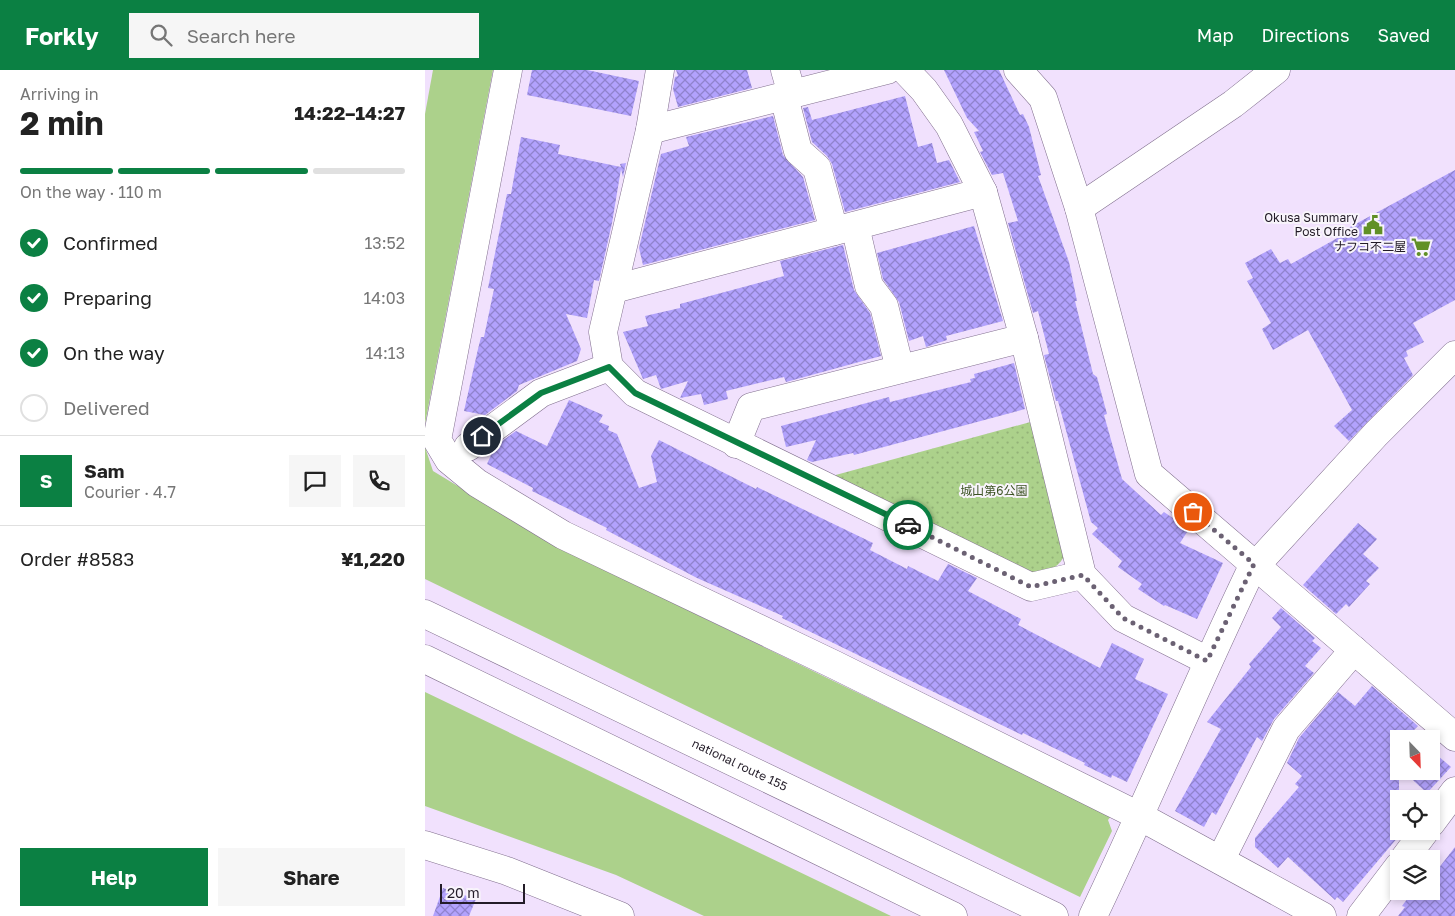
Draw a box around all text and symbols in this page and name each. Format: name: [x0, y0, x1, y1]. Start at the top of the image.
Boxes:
search box: [129, 13, 479, 58]
text: Forkly: [25, 21, 99, 50]
icon: search: [147, 21, 175, 49]
text: Search here: [187, 24, 296, 47]
text: Map: [1197, 24, 1233, 46]
text: Directions: [1261, 24, 1349, 46]
text: Saved: [1377, 24, 1430, 46]
text: Arriving in: [20, 84, 99, 104]
text: 14:22–14:27: [294, 101, 405, 124]
text: 2 min: [20, 104, 104, 142]
text: On the way · 110 m: [20, 182, 162, 202]
place label: Okusa Summary Post Office: [1264, 210, 1358, 239]
public building icon: Okusa Summary Post Office: [1362, 214, 1384, 236]
icon: check: [20, 229, 48, 257]
text: Confirmed: [63, 231, 158, 254]
text: 13:52: [365, 233, 405, 253]
supermarket icon: ナフコ不二屋: [1410, 236, 1432, 258]
place label: ナフコ不二屋: [1334, 239, 1406, 254]
icon: check: [20, 284, 48, 312]
text: Preparing: [63, 286, 152, 309]
text: 14:03: [363, 288, 405, 308]
icon: check: [20, 339, 48, 367]
text: On the way: [63, 341, 165, 364]
text: 14:13: [366, 343, 405, 363]
text: Delivered: [63, 396, 150, 419]
pin: [461, 415, 503, 457]
icon: home: [468, 422, 496, 450]
button: chat: [289, 455, 341, 507]
button: phone: [353, 455, 405, 507]
text: Sam: [84, 459, 124, 482]
text: S: [40, 469, 52, 492]
text: Courier · 4.7: [84, 482, 176, 502]
park label: 城山第6公園: [960, 483, 1028, 498]
pin: [1172, 491, 1214, 533]
icon: bag: [1179, 498, 1207, 526]
courier: [883, 500, 933, 550]
icon: car: [894, 511, 922, 539]
text: Order #8583: [20, 547, 134, 570]
text: ¥1,220: [341, 547, 405, 570]
north arrow: [1390, 730, 1440, 780]
map controls: [1390, 730, 1440, 900]
street label: national route 155: [690, 735, 790, 794]
button: locate: [1390, 790, 1440, 840]
button: Help: [20, 848, 208, 906]
button: Share: [218, 848, 405, 906]
button: layers: [1390, 850, 1440, 900]
scale bar: [440, 881, 525, 904]
text: 20 m: [447, 884, 480, 901]

